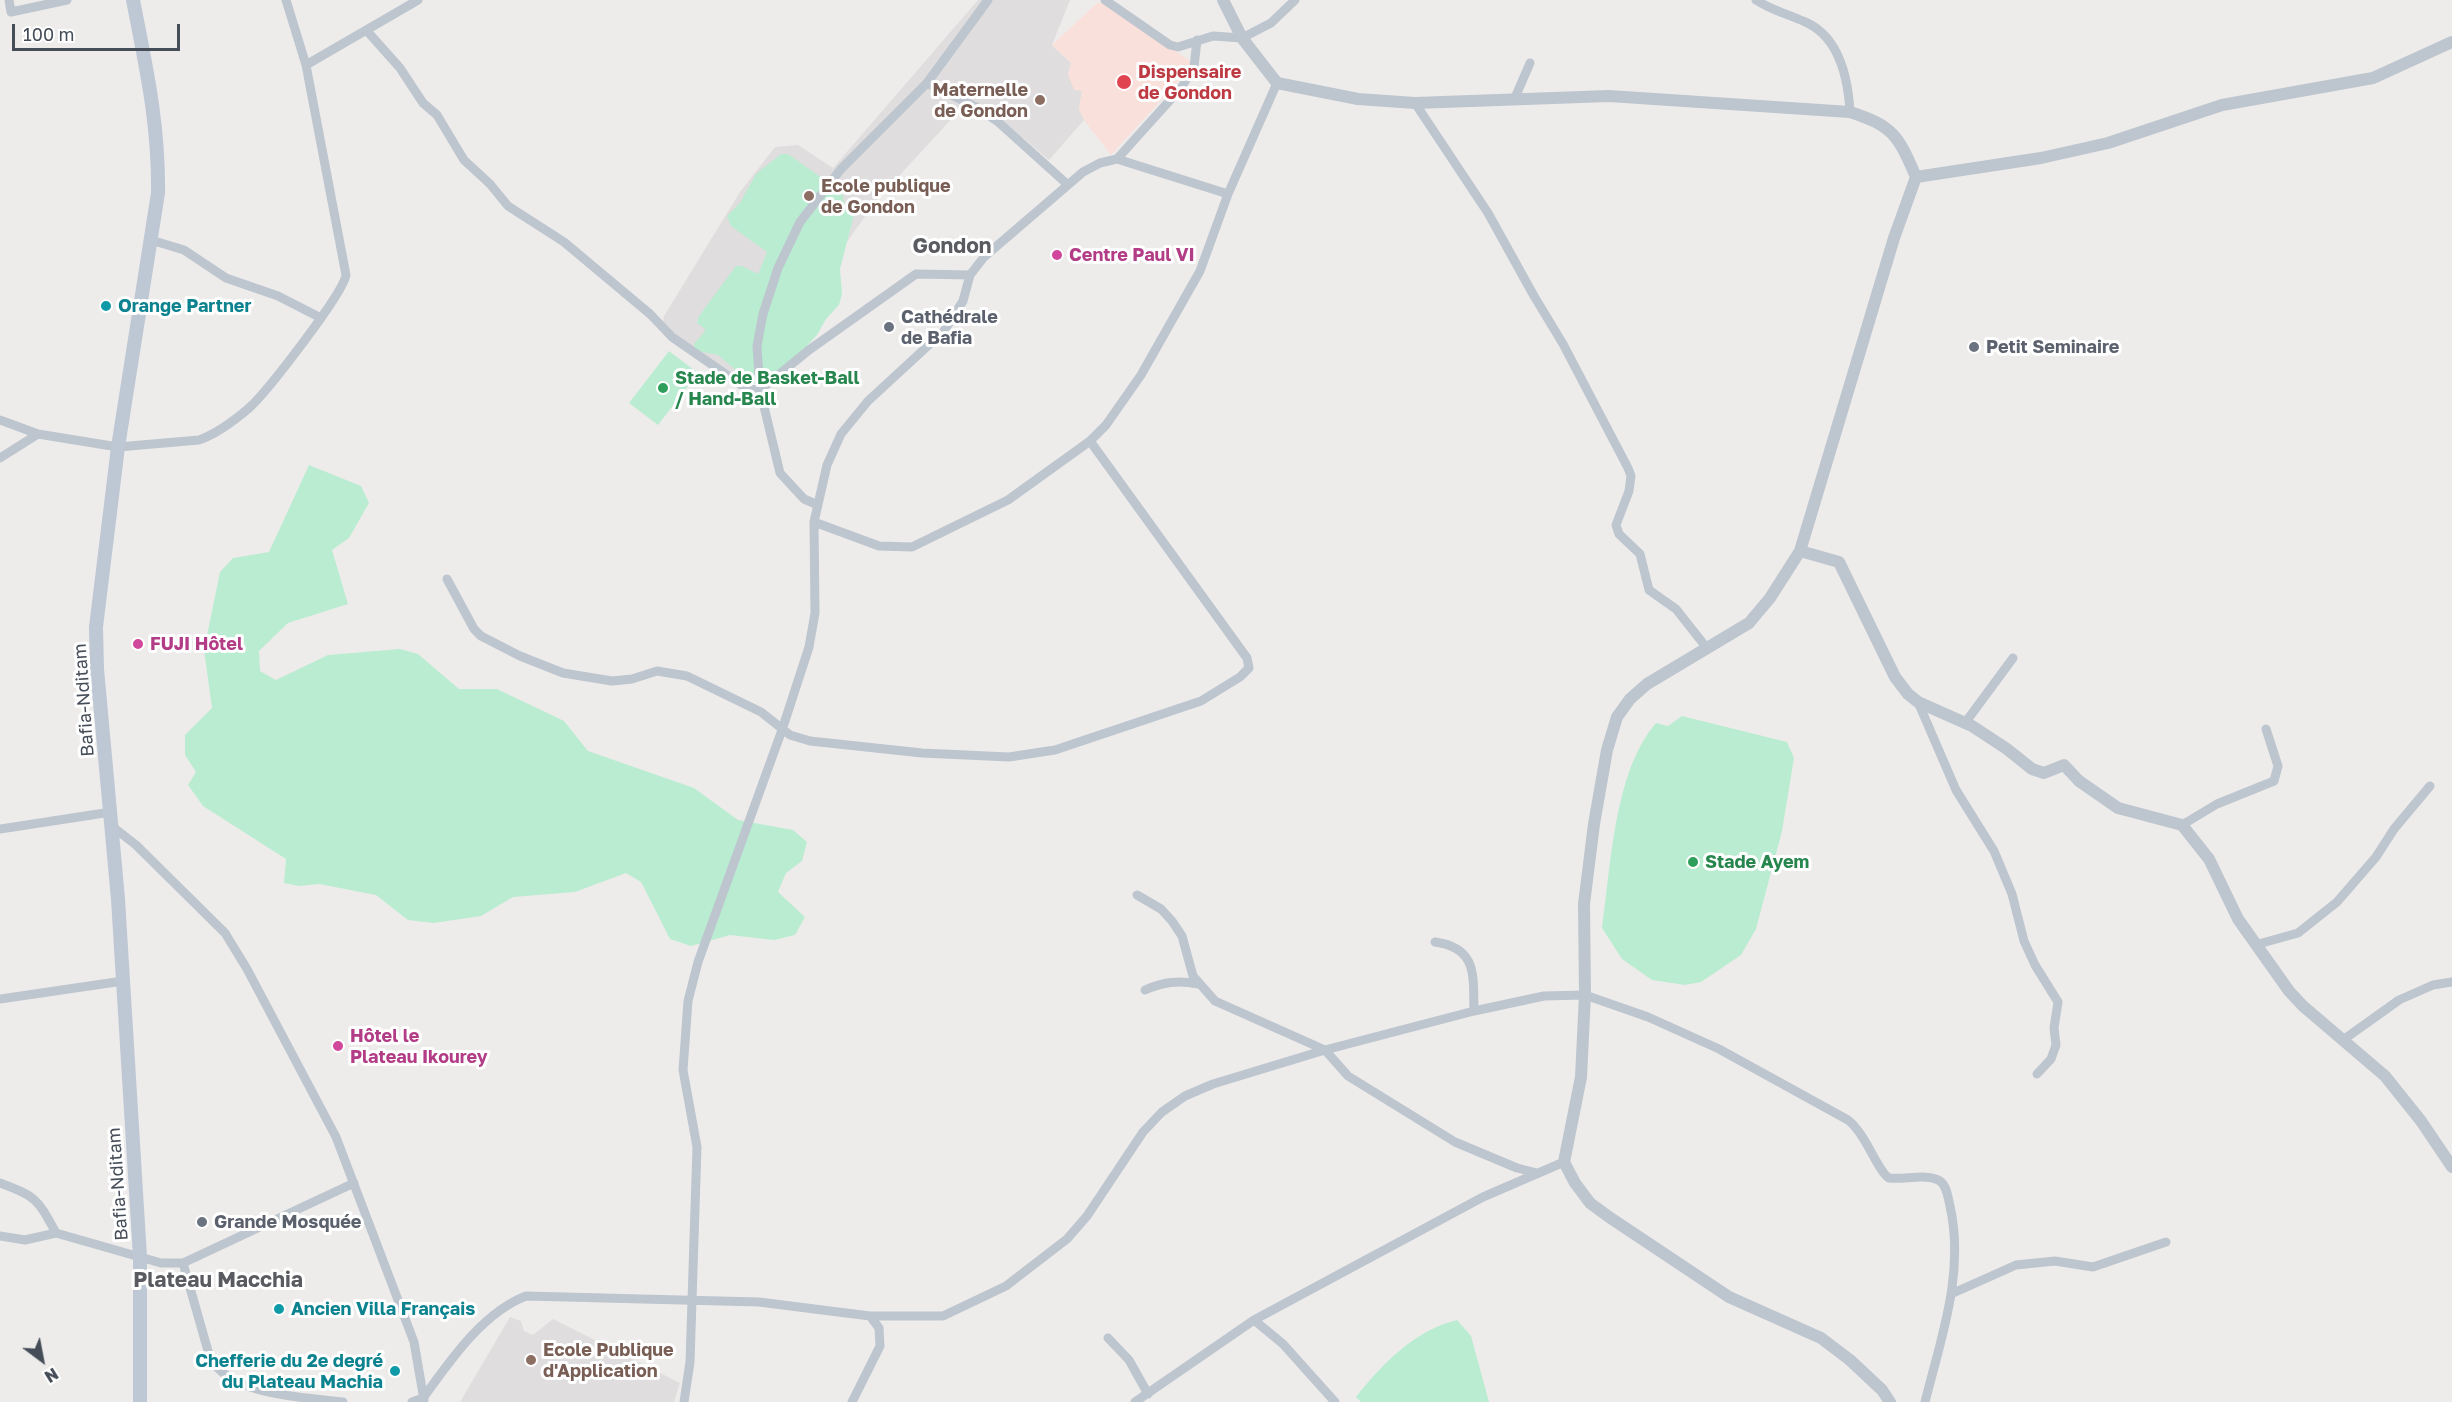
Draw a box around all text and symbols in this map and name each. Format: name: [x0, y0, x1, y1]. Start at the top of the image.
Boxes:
scale bar: [15, 12, 183, 50]
text: 100 m: [23, 23, 74, 45]
place label: Dispensaire de Gondon: [1138, 61, 1241, 104]
marker: Dispensaire de Gondon: [1115, 73, 1133, 91]
place label: Maternelle de Gondon: [933, 79, 1028, 122]
marker: Maternelle de Gondon: [1033, 93, 1047, 107]
place label: Ecole publique de Gondon: [821, 175, 951, 218]
marker: Ecole publique de Gondon: [802, 189, 816, 203]
district label: Gondon: [913, 233, 991, 259]
place label: Centre Paul VI: [1069, 244, 1195, 266]
marker: Centre Paul VI: [1050, 248, 1064, 262]
place label: Orange Partner: [118, 295, 251, 317]
marker: Orange Partner: [99, 299, 113, 313]
place label: Cathédrale de Bafia: [901, 306, 998, 348]
marker: Cathédrale de Bafia: [882, 320, 896, 334]
place label: Petit Seminaire: [1986, 336, 2119, 358]
marker: Petit Seminaire: [1967, 340, 1981, 354]
place label: Stade de Basket-Ball / Hand-Ball: [675, 367, 860, 410]
marker: Stade de Basket-Ball / Hand-Ball: [656, 381, 670, 395]
place label: FUJI Hôtel: [150, 633, 243, 655]
marker: FUJI Hôtel: [131, 637, 145, 651]
street label: Bafia-Nditam: [69, 643, 99, 757]
place label: Stade Ayem: [1705, 851, 1809, 873]
marker: Stade Ayem: [1686, 855, 1700, 869]
place label: Hôtel le Plateau Ikourey: [350, 1025, 488, 1068]
marker: Hôtel le Plateau Ikourey: [331, 1039, 345, 1053]
street label: Bafia-Nditam: [103, 1127, 133, 1241]
place label: Grande Mosquée: [214, 1211, 361, 1233]
marker: Grande Mosquée: [195, 1215, 209, 1229]
district label: Plateau Macchia: [133, 1267, 303, 1293]
place label: Ancien Villa Français: [291, 1298, 475, 1320]
marker: Ancien Villa Français: [272, 1302, 286, 1316]
north arrow: [12, 1330, 72, 1390]
place label: Ecole Publique d'Application: [543, 1339, 674, 1382]
place label: Chefferie du 2e degré du Plateau Machia: [195, 1350, 383, 1392]
marker: Ecole Publique d'Application: [524, 1353, 538, 1367]
text: N: [41, 1364, 62, 1387]
marker: Chefferie du 2e degré du Plateau Machia: [388, 1364, 402, 1378]

